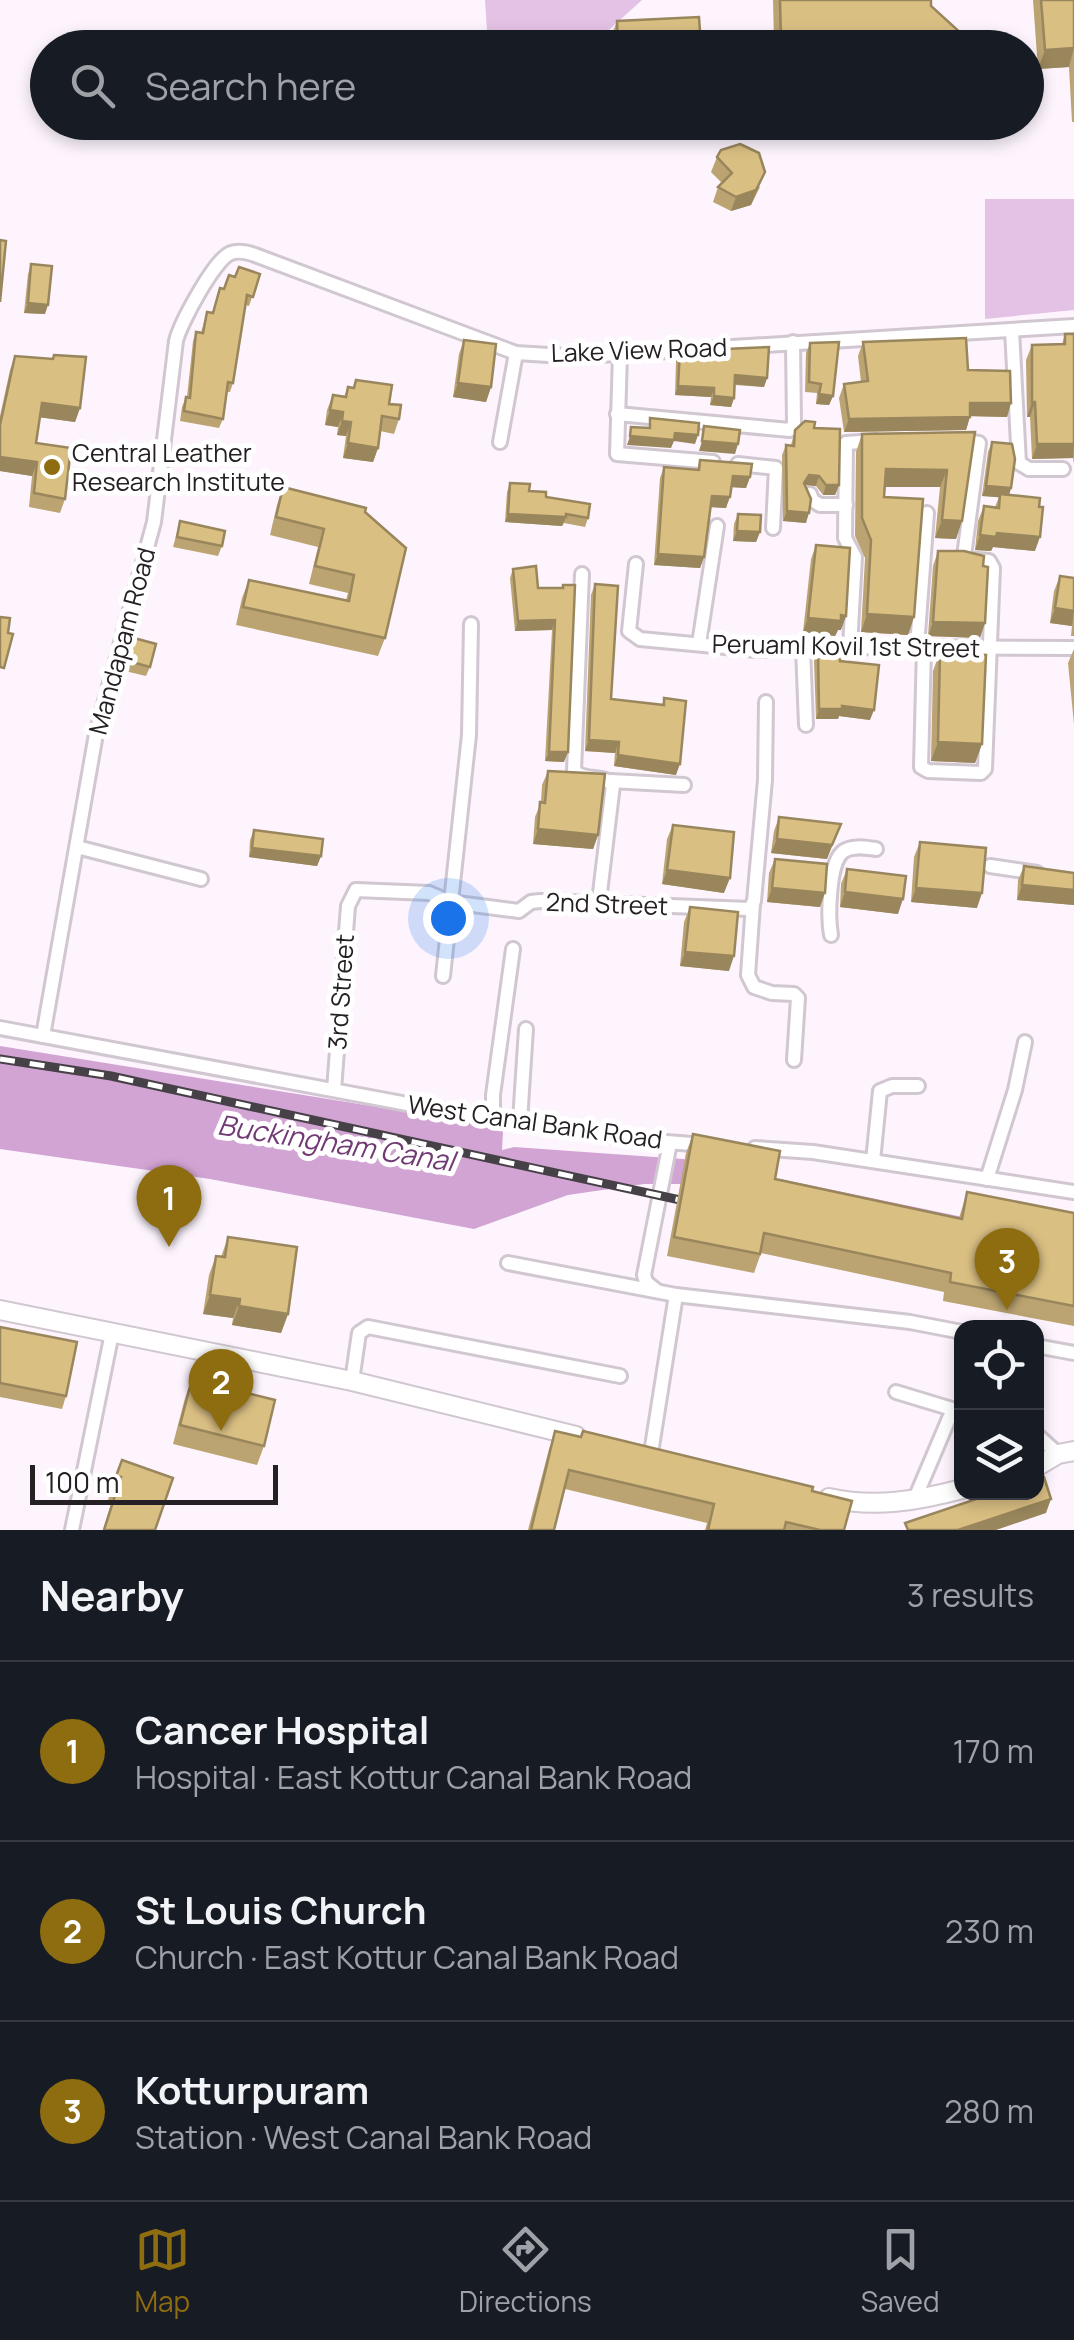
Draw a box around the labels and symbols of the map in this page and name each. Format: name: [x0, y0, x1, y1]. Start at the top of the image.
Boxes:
street label: Lake View Road: [550, 329, 728, 370]
place label: Central Leather Research Institute: [72, 435, 285, 499]
marker: Central Leather Research Institute: [41, 456, 63, 478]
street label: Mandapam Road: [80, 543, 163, 738]
street label: Peruaml Kovil 1st Street: [712, 626, 980, 665]
street label: 2nd Street: [545, 884, 669, 923]
your location: [423, 893, 474, 944]
street label: 3rd Street: [319, 933, 362, 1051]
street label: West Canal Bank Road: [406, 1086, 665, 1157]
water label: Buckingham Canal: [215, 1105, 460, 1180]
pin: 1: [136, 1164, 202, 1247]
pin: 3: [974, 1228, 1040, 1310]
pin: 2: [188, 1348, 254, 1431]
scale bar: [30, 1460, 278, 1504]

